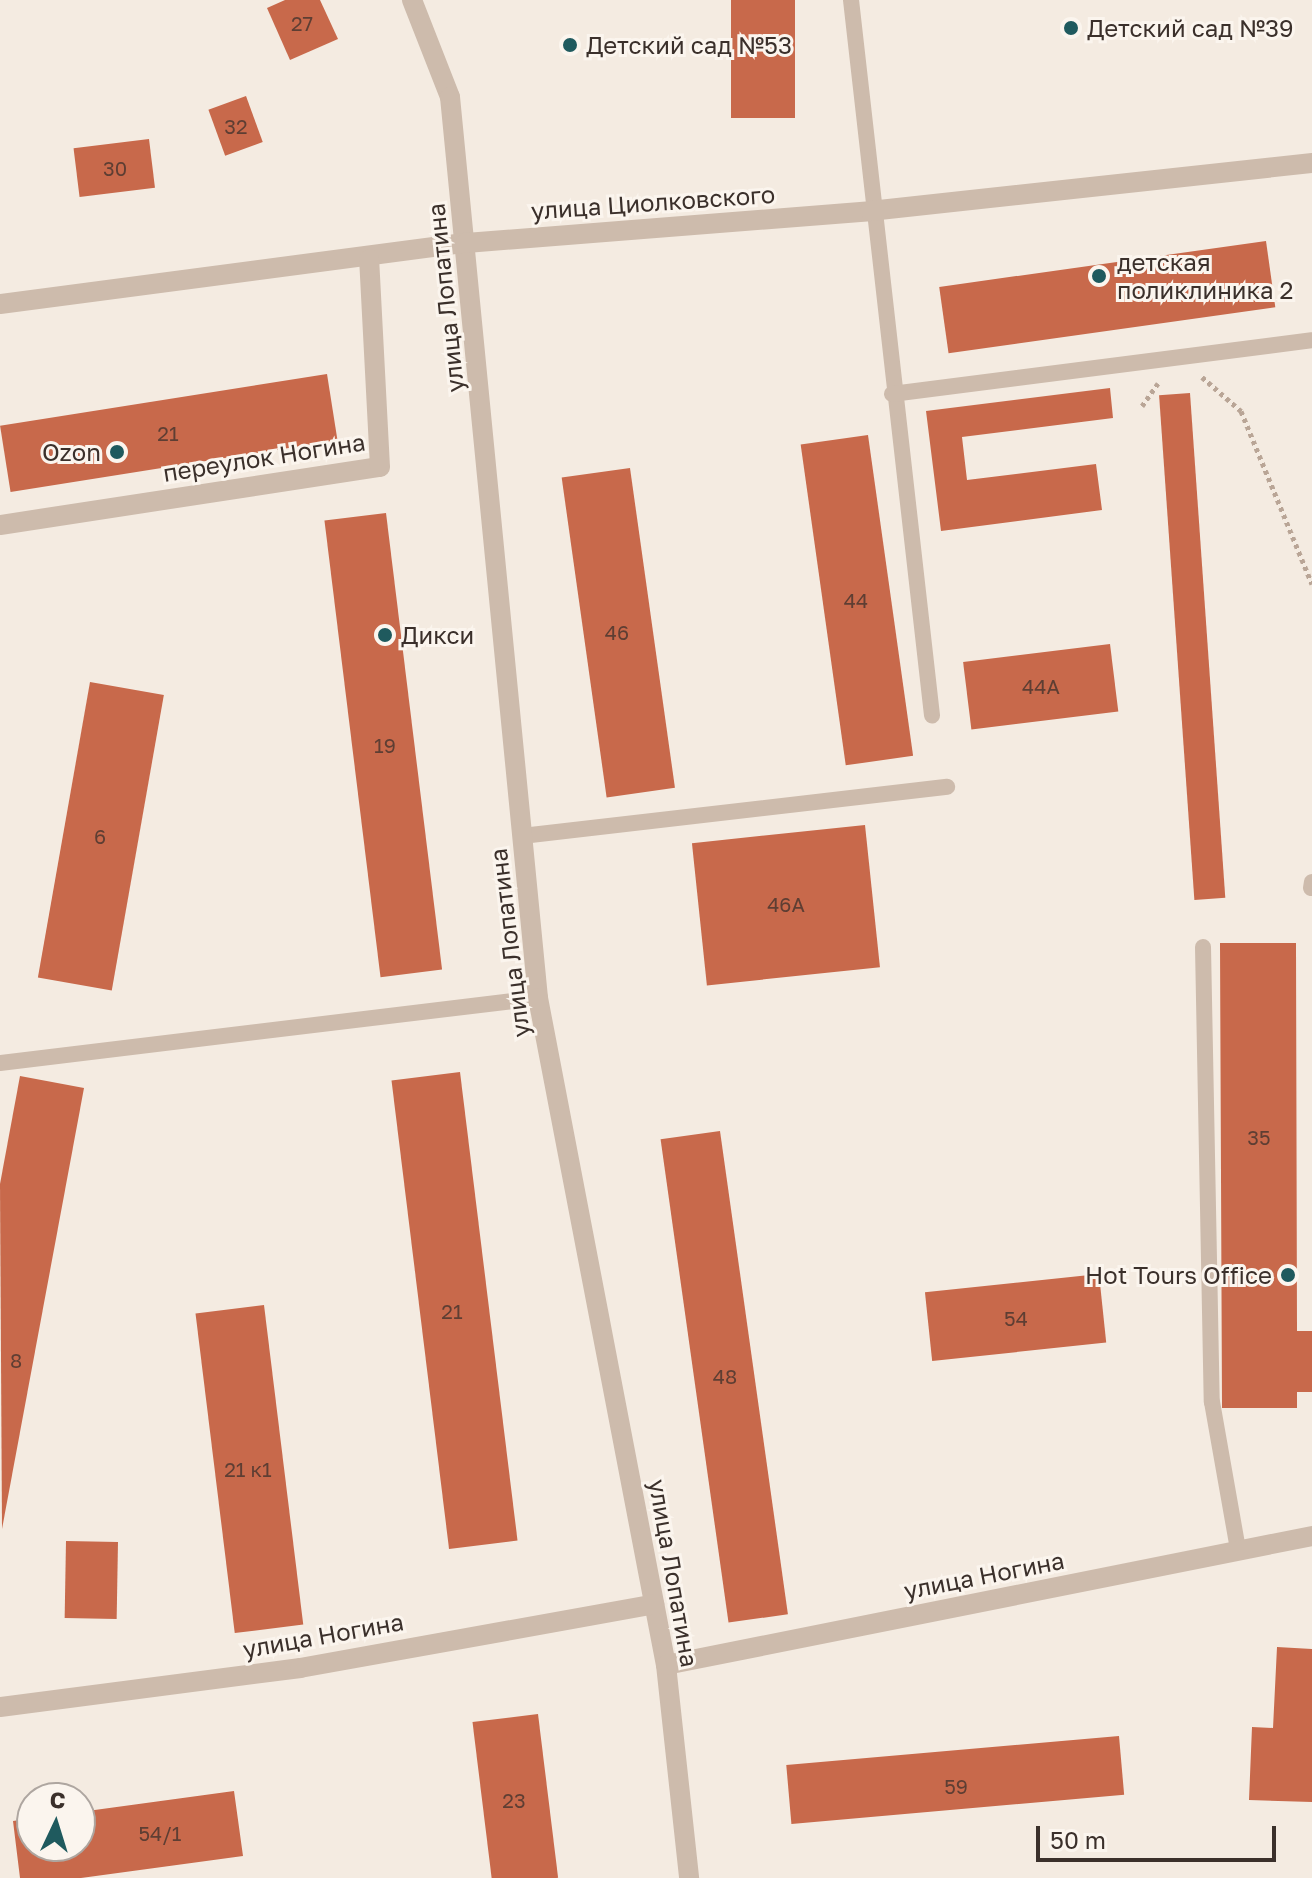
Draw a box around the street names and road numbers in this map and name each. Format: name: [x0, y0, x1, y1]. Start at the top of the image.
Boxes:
street label: улица Циолковского: [530, 179, 776, 225]
street label: улица Лопатина: [421, 202, 469, 394]
street label: переулок Ногина: [161, 427, 367, 487]
street label: улица Лопатина: [483, 847, 535, 1039]
street label: улица Лопатина: [643, 1477, 705, 1669]
street label: улица Ногина: [901, 1545, 1067, 1605]
street label: улица Ногина: [240, 1607, 406, 1663]

